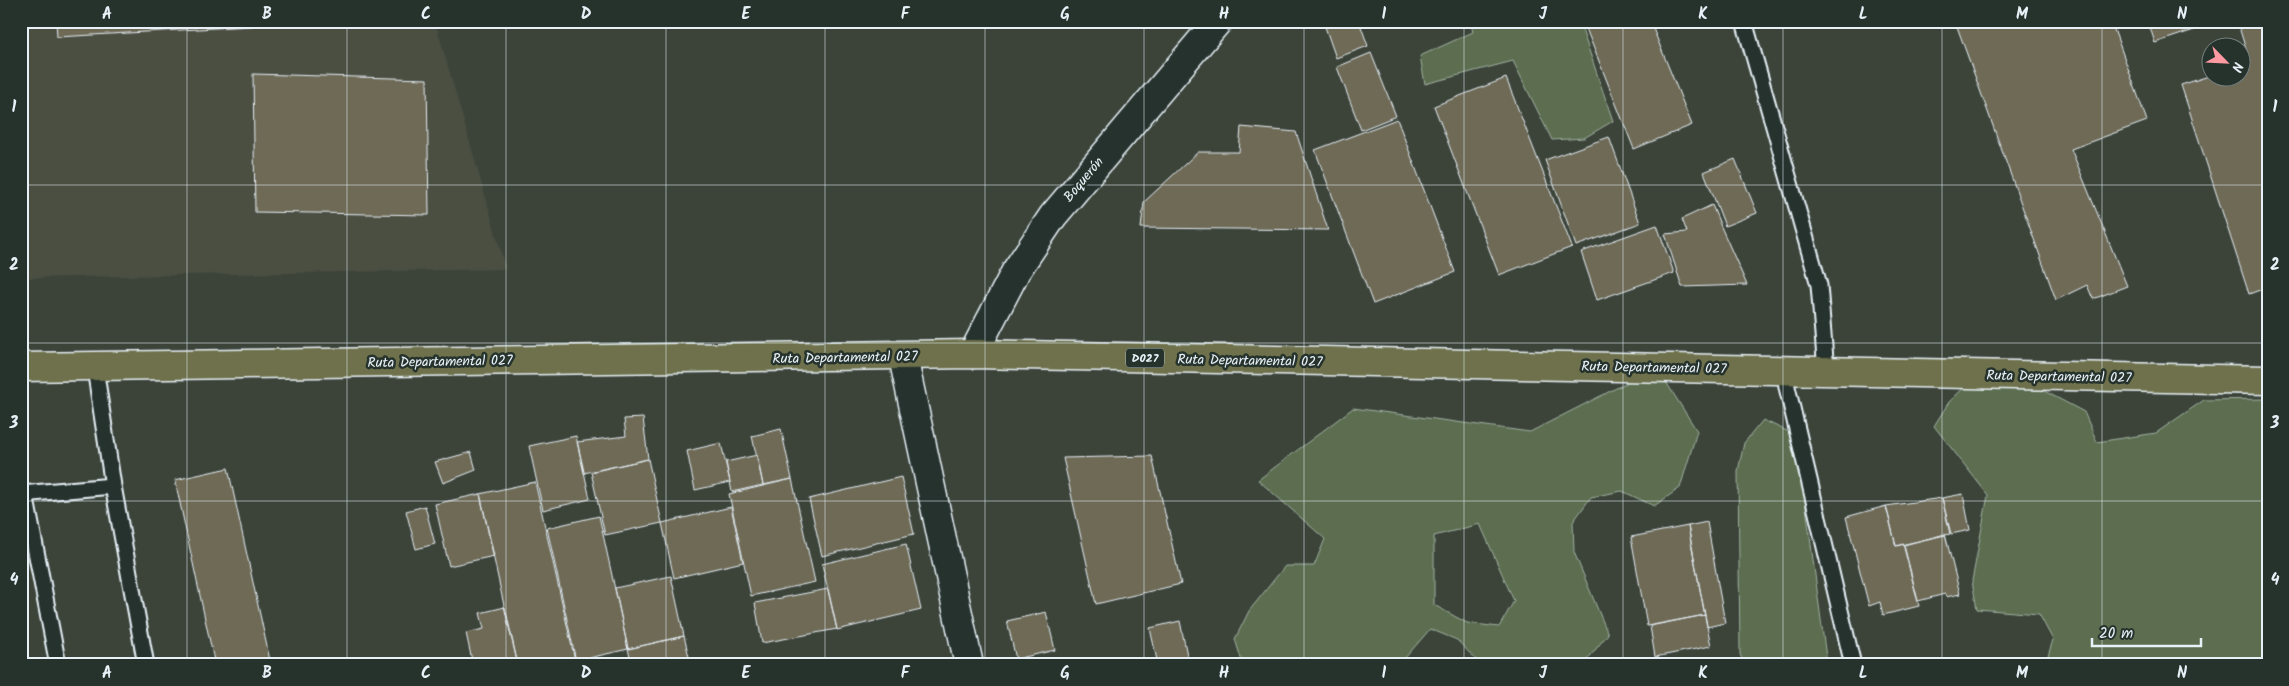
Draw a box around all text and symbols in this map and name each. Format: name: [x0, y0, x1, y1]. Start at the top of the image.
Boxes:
text: A: [102, 2, 112, 27]
text: B: [262, 2, 272, 27]
text: C: [421, 2, 431, 27]
text: D: [581, 2, 592, 27]
text: E: [742, 2, 752, 27]
text: F: [901, 2, 911, 27]
text: G: [1060, 2, 1070, 27]
text: H: [1219, 2, 1229, 27]
text: I: [1382, 2, 1387, 27]
text: J: [1539, 2, 1548, 27]
text: K: [1698, 2, 1708, 27]
text: L: [1859, 2, 1867, 27]
text: M: [2016, 2, 2029, 27]
text: N: [2177, 2, 2187, 27]
north arrow: [2202, 38, 2252, 88]
text: N: [2225, 58, 2249, 76]
text: 1: [12, 95, 17, 120]
text: 1: [2273, 95, 2278, 120]
street label: Boquerón: [1058, 152, 1109, 207]
text: 2: [9, 253, 19, 278]
text: 2: [2270, 253, 2280, 278]
street label: Ruta Departamental 027: [772, 346, 918, 370]
road number: D027: [1126, 348, 1164, 368]
street label: Ruta Departamental 027: [1177, 349, 1323, 373]
street label: Ruta Departamental 027: [367, 350, 513, 374]
street label: Ruta Departamental 027: [1581, 356, 1727, 380]
street label: Ruta Departamental 027: [1986, 365, 2132, 389]
text: 3: [9, 411, 19, 436]
text: 3: [2270, 411, 2280, 436]
text: 4: [10, 568, 19, 593]
text: 4: [2271, 568, 2280, 593]
scale bar: [2092, 616, 2200, 648]
text: 20 m: [2099, 622, 2133, 646]
text: A: [102, 661, 112, 686]
text: B: [262, 661, 272, 686]
text: C: [421, 661, 431, 686]
text: D: [581, 661, 592, 686]
text: E: [742, 661, 752, 686]
text: F: [901, 661, 911, 686]
text: G: [1060, 661, 1070, 686]
text: H: [1219, 661, 1229, 686]
text: I: [1382, 661, 1387, 686]
text: J: [1539, 661, 1548, 686]
text: K: [1698, 661, 1708, 686]
text: L: [1859, 661, 1867, 686]
text: M: [2016, 661, 2029, 686]
text: N: [2177, 661, 2187, 686]

